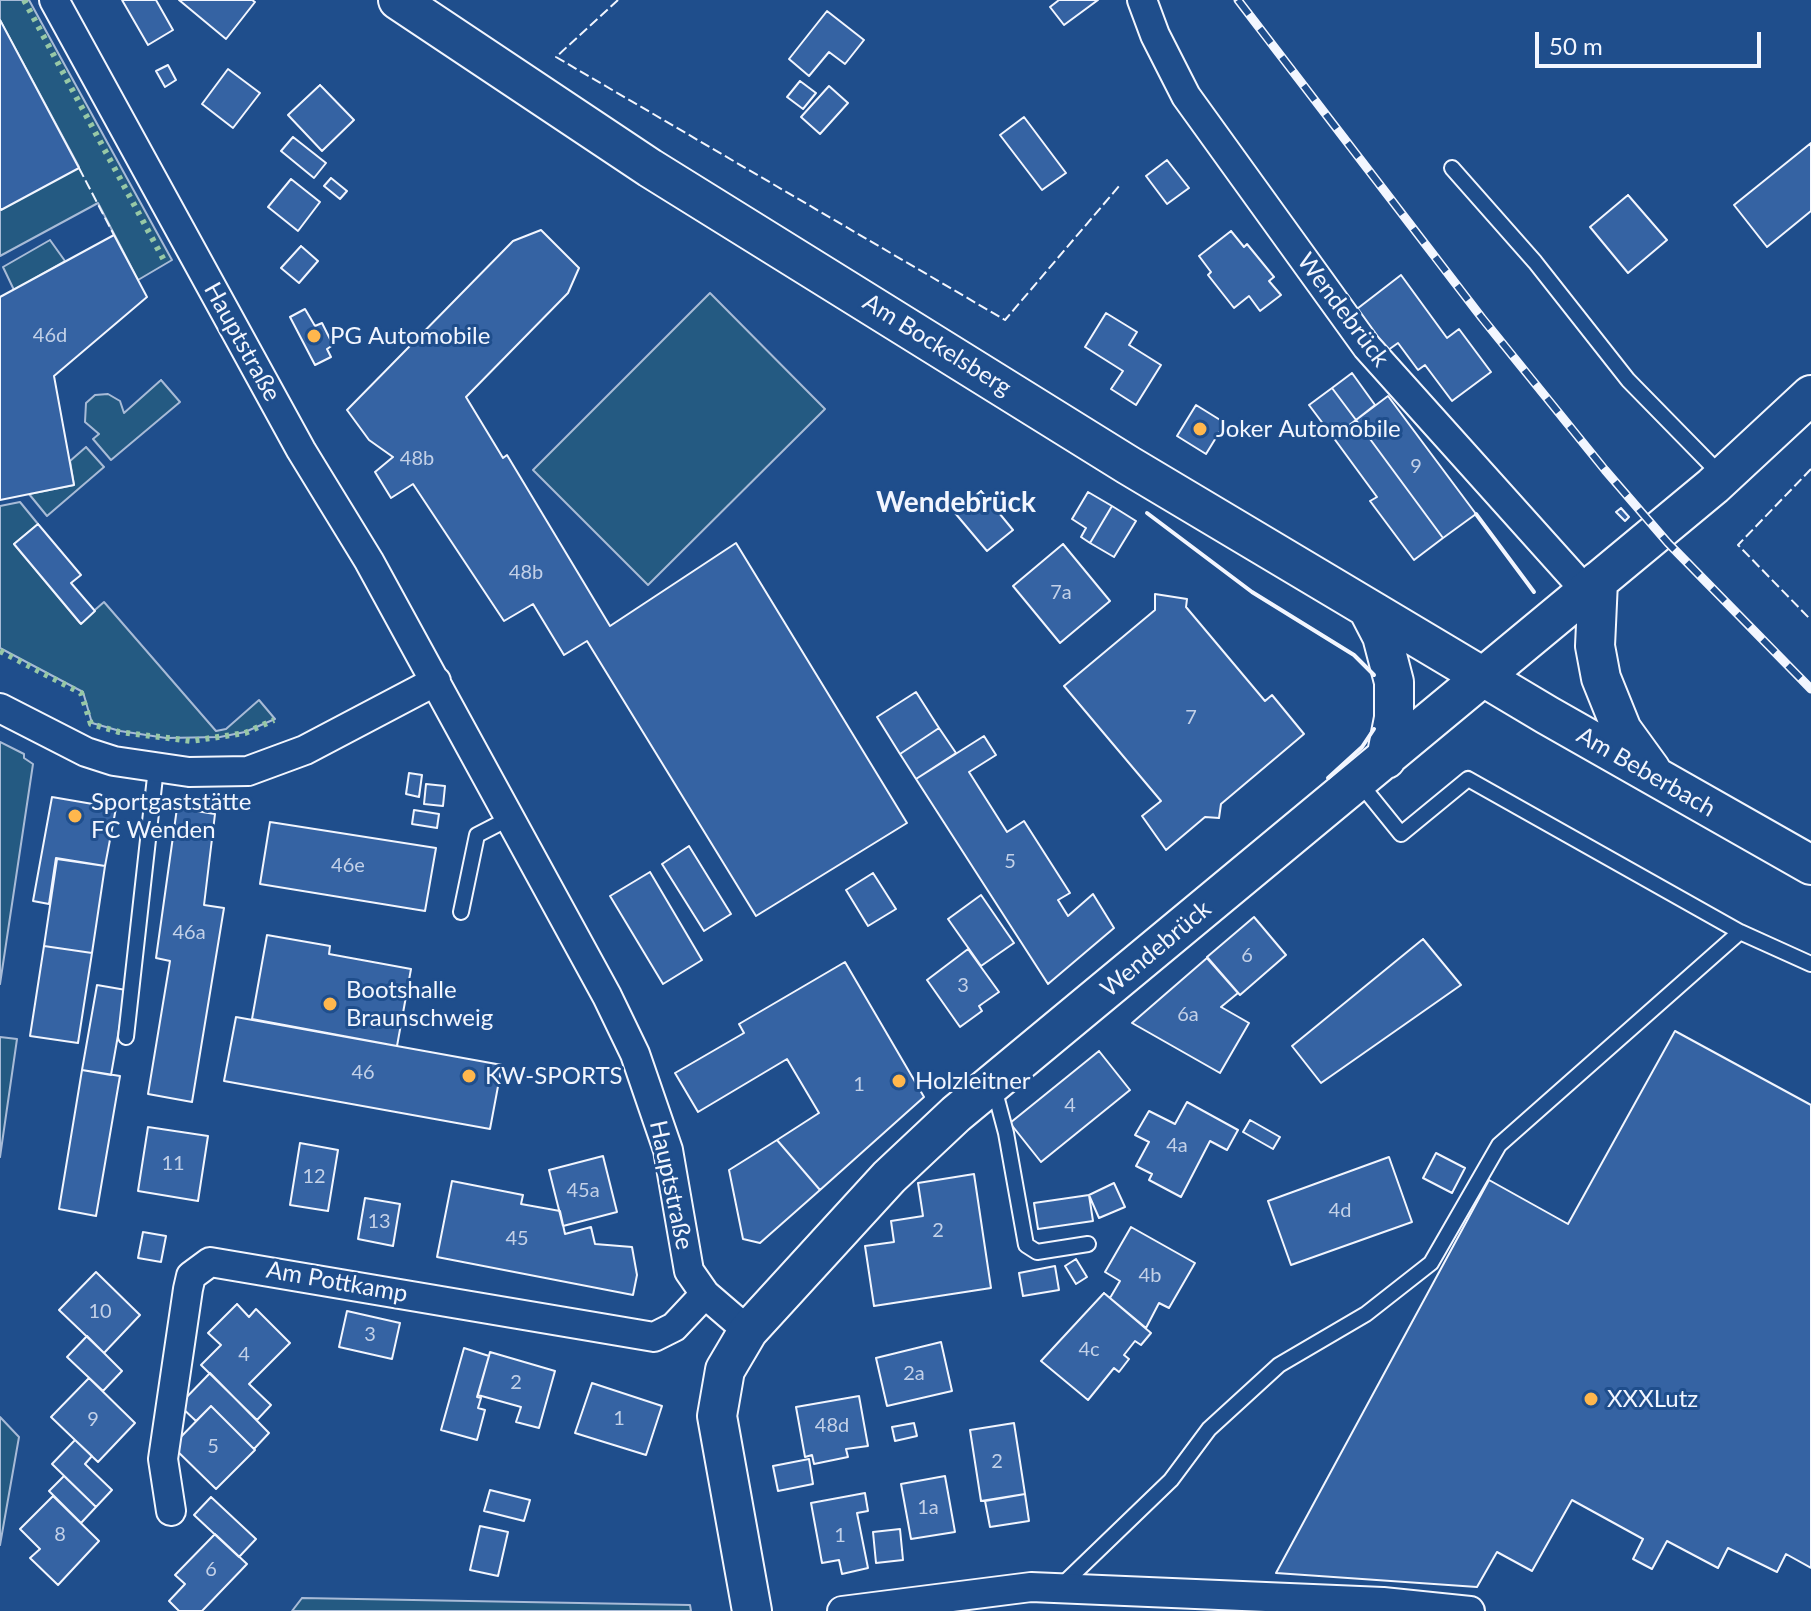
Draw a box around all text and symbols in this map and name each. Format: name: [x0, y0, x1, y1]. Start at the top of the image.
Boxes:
scale bar: [1539, 16, 1765, 66]
text: 50 m: [1549, 31, 1603, 60]
street label: Wendebrück: [1291, 247, 1395, 373]
street label: Hauptstraße: [198, 278, 286, 406]
street label: Am Bockelsberg: [857, 288, 1017, 402]
place label: PG Automobile: [330, 322, 490, 350]
house number: 46d: [33, 324, 67, 348]
marker: PG Automobile: [305, 327, 323, 345]
place label: Joker Automobile: [1216, 415, 1401, 443]
marker: Joker Automobile: [1191, 420, 1209, 438]
house number: 48b: [400, 447, 434, 471]
house number: 9: [1410, 455, 1422, 479]
district label: Wendebrück: [876, 486, 1036, 520]
house number: 48b: [509, 561, 543, 585]
house number: 7a: [1050, 581, 1072, 605]
house number: 7: [1185, 706, 1197, 730]
street label: Am Beberbach: [1572, 721, 1720, 823]
place label: Sportgaststätte FC Wenden: [91, 788, 251, 844]
marker: Sportgaststätte FC Wenden: [66, 807, 84, 825]
house number: 5: [1004, 850, 1016, 874]
house number: 46e: [331, 854, 365, 878]
street label: Wendebrück: [1095, 895, 1217, 1003]
house number: 46a: [172, 921, 206, 945]
house number: 6: [1241, 944, 1253, 968]
house number: 3: [957, 974, 969, 998]
place label: Bootshalle Braunschweig: [346, 976, 493, 1032]
marker: Bootshalle Braunschweig: [321, 995, 339, 1013]
house number: 6a: [1177, 1003, 1199, 1027]
house number: 46: [351, 1061, 375, 1085]
place label: KW-SPORTS: [485, 1062, 623, 1090]
marker: KW-SPORTS: [460, 1067, 478, 1085]
place label: Holzleitner: [915, 1067, 1031, 1095]
marker: Holzleitner: [890, 1072, 908, 1090]
house number: 1: [853, 1073, 865, 1097]
house number: 4: [1064, 1094, 1076, 1118]
street label: Hauptstraße: [643, 1118, 699, 1252]
house number: 4a: [1166, 1134, 1188, 1158]
house number: 11: [161, 1152, 185, 1176]
house number: 12: [302, 1165, 326, 1189]
house number: 45a: [566, 1179, 600, 1203]
house number: 4d: [1329, 1199, 1351, 1223]
house number: 13: [367, 1210, 391, 1234]
house number: 2: [932, 1219, 944, 1243]
house number: 45: [505, 1227, 529, 1251]
street label: Am Pottkamp: [264, 1255, 410, 1309]
house number: 4b: [1139, 1264, 1161, 1288]
house number: 10: [88, 1300, 112, 1324]
house number: 3: [364, 1323, 376, 1347]
house number: 4c: [1078, 1338, 1100, 1362]
house number: 4: [238, 1343, 250, 1367]
house number: 2a: [903, 1362, 925, 1386]
house number: 2: [510, 1371, 522, 1395]
place label: XXXLutz: [1607, 1385, 1698, 1413]
marker: XXXLutz: [1582, 1390, 1600, 1408]
house number: 1: [613, 1407, 625, 1431]
house number: 9: [87, 1408, 99, 1432]
house number: 48d: [815, 1414, 849, 1438]
house number: 5: [207, 1435, 219, 1459]
house number: 2: [991, 1450, 1003, 1474]
house number: 1a: [917, 1496, 939, 1520]
house number: 8: [54, 1523, 66, 1547]
house number: 1: [834, 1524, 846, 1548]
house number: 6: [205, 1558, 217, 1582]

